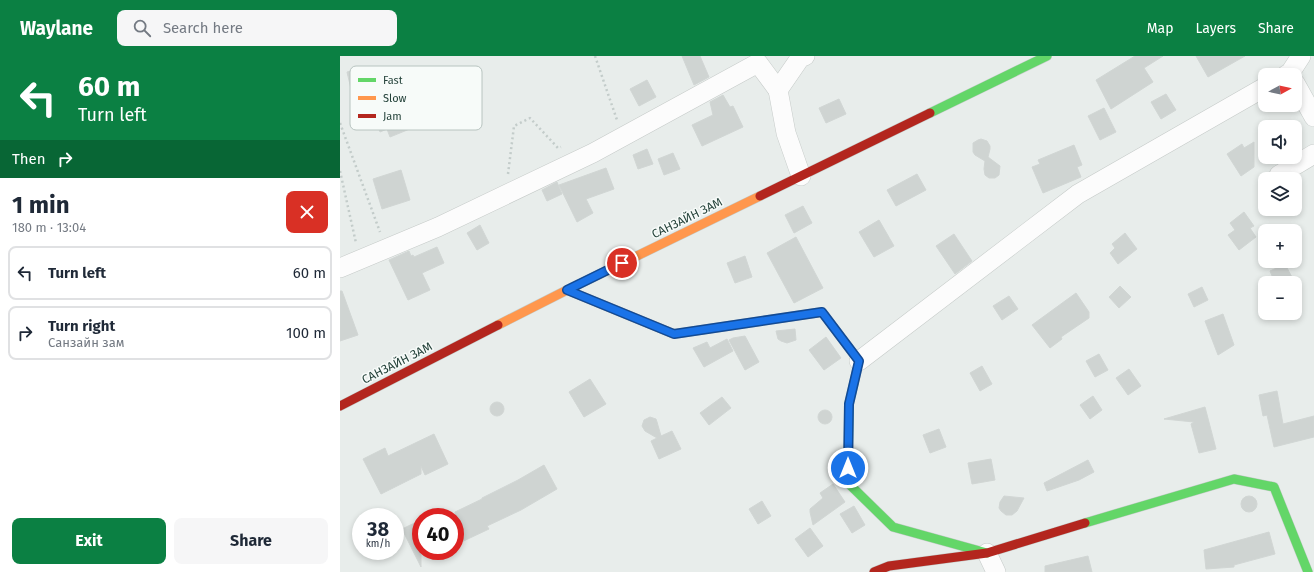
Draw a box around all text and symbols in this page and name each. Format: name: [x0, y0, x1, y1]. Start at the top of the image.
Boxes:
search box: [117, 10, 397, 46]
text: Waylane: [20, 17, 93, 40]
icon: search: [131, 17, 153, 39]
text: Search here: [163, 19, 243, 37]
text: Map: [1147, 20, 1173, 37]
text: Layers: [1195, 20, 1236, 37]
text: Share: [1258, 20, 1294, 37]
legend: [350, 66, 482, 130]
north arrow: [1258, 68, 1302, 112]
map controls: [1258, 68, 1302, 320]
text: 60 m: [78, 70, 140, 103]
icon: left: [12, 72, 64, 124]
text: Fast: [383, 74, 403, 87]
text: Slow: [383, 92, 407, 105]
text: Turn left: [78, 104, 147, 126]
text: Jam: [383, 110, 402, 123]
button: sound: [1258, 120, 1302, 164]
icon: right: [54, 148, 76, 170]
text: Then: [12, 150, 46, 168]
button: layers: [1258, 172, 1302, 216]
text: 1 min: [12, 191, 70, 219]
button: close: [286, 191, 328, 233]
street label: САНЗАЙН ЗАМ: [649, 194, 725, 241]
text: 180 m · 13:04: [12, 220, 86, 235]
button: +: [1258, 224, 1302, 268]
pin: [605, 246, 639, 280]
icon: arrive: [611, 252, 633, 274]
icon: left: [14, 262, 36, 284]
text: Turn left: [48, 264, 106, 282]
text: 60 m: [293, 264, 326, 282]
button: −: [1258, 276, 1302, 320]
text: Turn right: [48, 317, 115, 335]
icon: right: [14, 322, 36, 344]
text: 100 m: [286, 324, 326, 342]
text: Санзайн зам: [48, 335, 125, 350]
street label: САНЗАЙН ЗАМ: [359, 338, 434, 387]
position arrow: [827, 447, 869, 489]
speed limit sign: 40: [412, 508, 464, 560]
text: 38: [367, 517, 389, 541]
button: Exit: [12, 518, 166, 564]
button: Share: [174, 518, 328, 564]
text: km/h: [366, 538, 390, 550]

